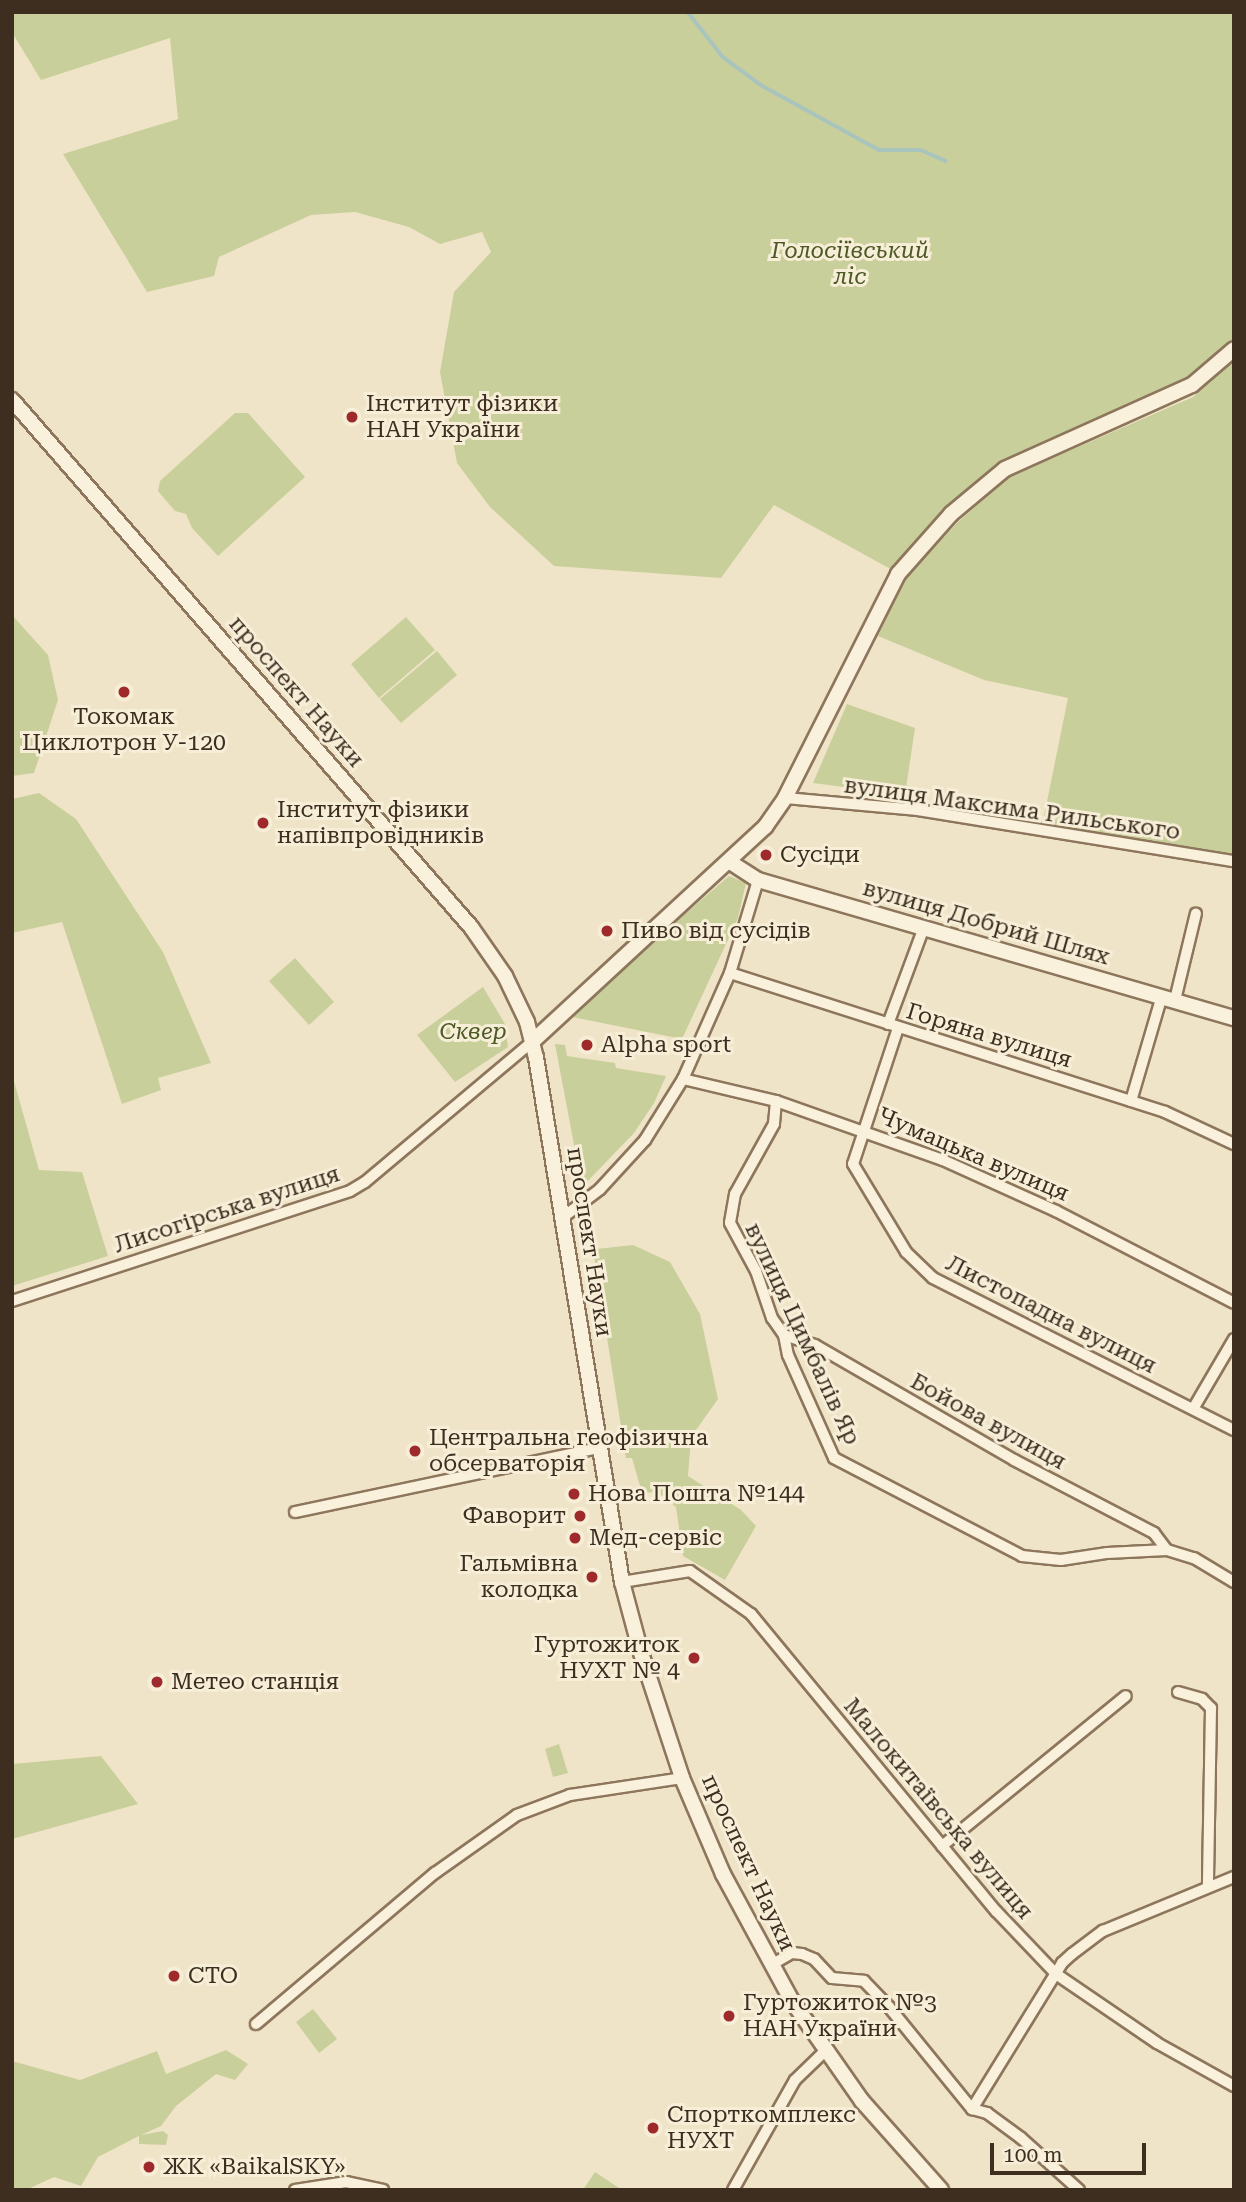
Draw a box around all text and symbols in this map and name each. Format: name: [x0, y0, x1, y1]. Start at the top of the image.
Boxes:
park label: Голосіївський ліс: [771, 237, 929, 291]
place label: Інститут фізики НАН України: [366, 390, 558, 444]
marker: Інститут фізики НАН України: [344, 409, 360, 425]
street label: проспект Науки: [223, 611, 369, 773]
marker: Токомак Циклотрон У-120: [116, 684, 132, 700]
place label: Токомак Циклотрон У-120: [22, 703, 226, 757]
street label: вулиця Максима Рильського: [842, 772, 1182, 846]
place label: Інститут фізики напівпровідників: [277, 796, 484, 850]
marker: Інститут фізики напівпровідників: [255, 815, 271, 831]
place label: Сусіди: [780, 841, 860, 869]
marker: Сусіди: [758, 847, 774, 863]
street label: вулиця Добрий Шлях: [859, 875, 1113, 971]
place label: Пиво від сусідів: [621, 917, 811, 945]
marker: Пиво від сусідів: [599, 923, 615, 939]
street label: Горяна вулиця: [903, 998, 1075, 1074]
park label: Сквер: [439, 1018, 507, 1046]
place label: Alpha sport: [601, 1031, 731, 1059]
marker: Alpha sport: [579, 1037, 595, 1053]
street label: Чумацька вулиця: [873, 1102, 1073, 1208]
street label: проспект Науки: [560, 1145, 618, 1339]
street label: Лисогірська вулиця: [111, 1160, 343, 1260]
street label: вулиця Цимбалів Яр: [738, 1219, 866, 1449]
street label: Листопадна вулиця: [941, 1250, 1161, 1380]
street label: Бойова вулиця: [905, 1368, 1071, 1476]
place label: Центральна геофізична обсерваторія: [429, 1424, 708, 1478]
marker: Центральна геофізична обсерваторія: [407, 1443, 423, 1459]
place label: Нова Пошта №144: [588, 1480, 805, 1508]
marker: Нова Пошта №144: [566, 1486, 582, 1502]
place label: Фаворит: [463, 1502, 566, 1530]
marker: Фаворит: [572, 1508, 588, 1524]
place label: Мед-сервіс: [589, 1524, 722, 1552]
marker: Мед-сервіс: [567, 1530, 583, 1546]
place label: Гальмівна колодка: [460, 1550, 578, 1604]
marker: Гальмівна колодка: [584, 1569, 600, 1585]
place label: Гуртожиток НУХТ № 4: [534, 1631, 680, 1685]
marker: Гуртожиток НУХТ № 4: [686, 1650, 702, 1666]
place label: Метео станція: [171, 1668, 339, 1696]
marker: Метео станція: [149, 1674, 165, 1690]
street label: Малокитаївська вулиця: [837, 1693, 1039, 1925]
street label: проспект Науки: [695, 1770, 801, 1956]
place label: СТО: [188, 1962, 238, 1990]
marker: СТО: [166, 1968, 182, 1984]
place label: Гуртожиток №3 НАН України: [743, 1989, 937, 2043]
marker: Гуртожиток №3 НАН України: [721, 2008, 737, 2024]
place label: Спорткомплекс НУХТ: [667, 2101, 856, 2155]
marker: Спорткомплекс НУХТ: [645, 2120, 661, 2136]
scale bar: [994, 2128, 1150, 2172]
text: 100 m: [1003, 2143, 1063, 2167]
place label: ЖК «BaikalSKY»: [163, 2153, 346, 2181]
marker: ЖК «BaikalSKY»: [141, 2159, 157, 2175]

